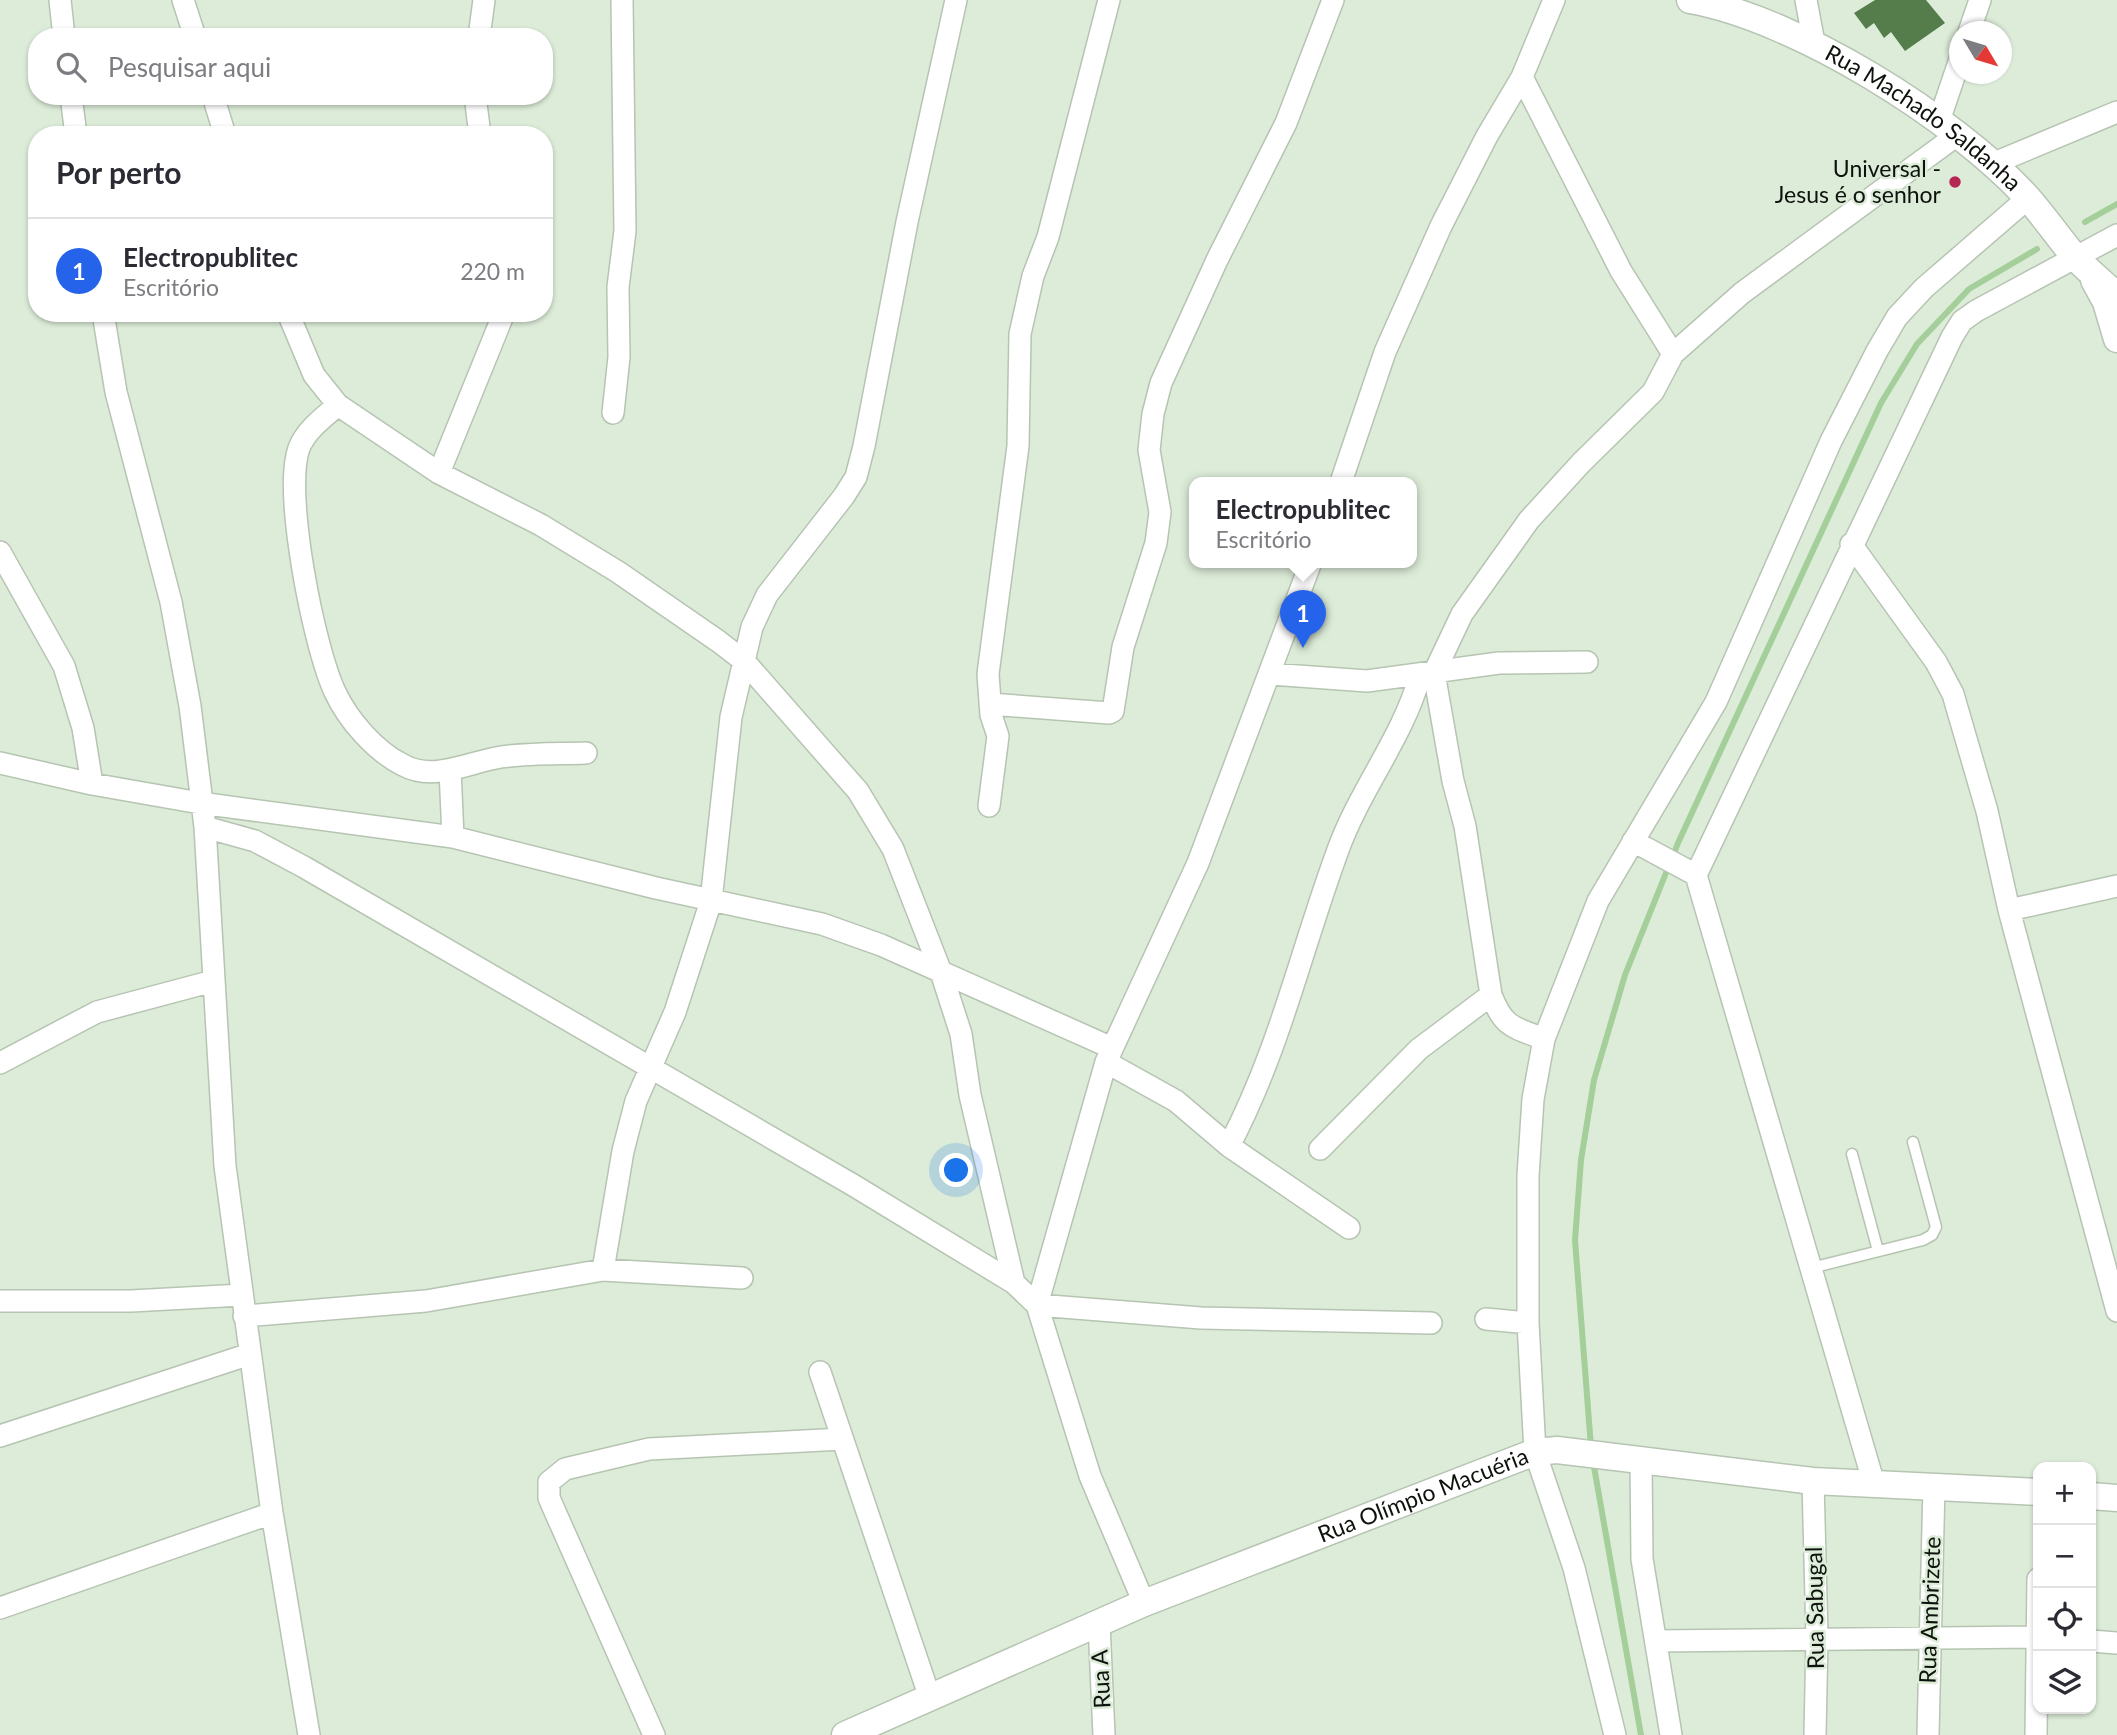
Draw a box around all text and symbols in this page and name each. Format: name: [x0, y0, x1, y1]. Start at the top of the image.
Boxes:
north arrow: [1949, 21, 2012, 84]
search box: [28, 28, 553, 105]
street label: Rua Machado Saldanha: [1821, 38, 2028, 196]
icon: search: [52, 48, 90, 86]
text: Pesquisar aqui: [108, 51, 271, 83]
text: Por perto: [56, 154, 181, 190]
place label: Universal - Jesus é o senhor: [1775, 154, 1942, 208]
marker: Universal - Jesus é o senhor: [1947, 174, 1963, 190]
text: Electropublitec: [123, 241, 298, 273]
text: 1: [72, 257, 86, 285]
text: 220 m: [460, 257, 525, 285]
text: Escritório: [123, 273, 219, 301]
popup: [1189, 477, 1417, 568]
text: Electropublitec: [1216, 493, 1390, 525]
text: Escritório: [1216, 525, 1312, 553]
pin: 1: [1280, 590, 1326, 648]
your location: [939, 1153, 973, 1187]
street label: Rua Olímpio Macuéria: [1313, 1441, 1532, 1548]
map controls: [2033, 1462, 2096, 1714]
button: +: [2033, 1462, 2096, 1525]
button: −: [2033, 1525, 2096, 1588]
street label: Rua Ambrizete: [1912, 1536, 1946, 1684]
street label: Rua Sabugal: [1799, 1547, 1829, 1669]
button: locate: [2033, 1588, 2096, 1651]
street label: Rua A: [1084, 1648, 1116, 1709]
button: layers: [2033, 1651, 2096, 1714]

